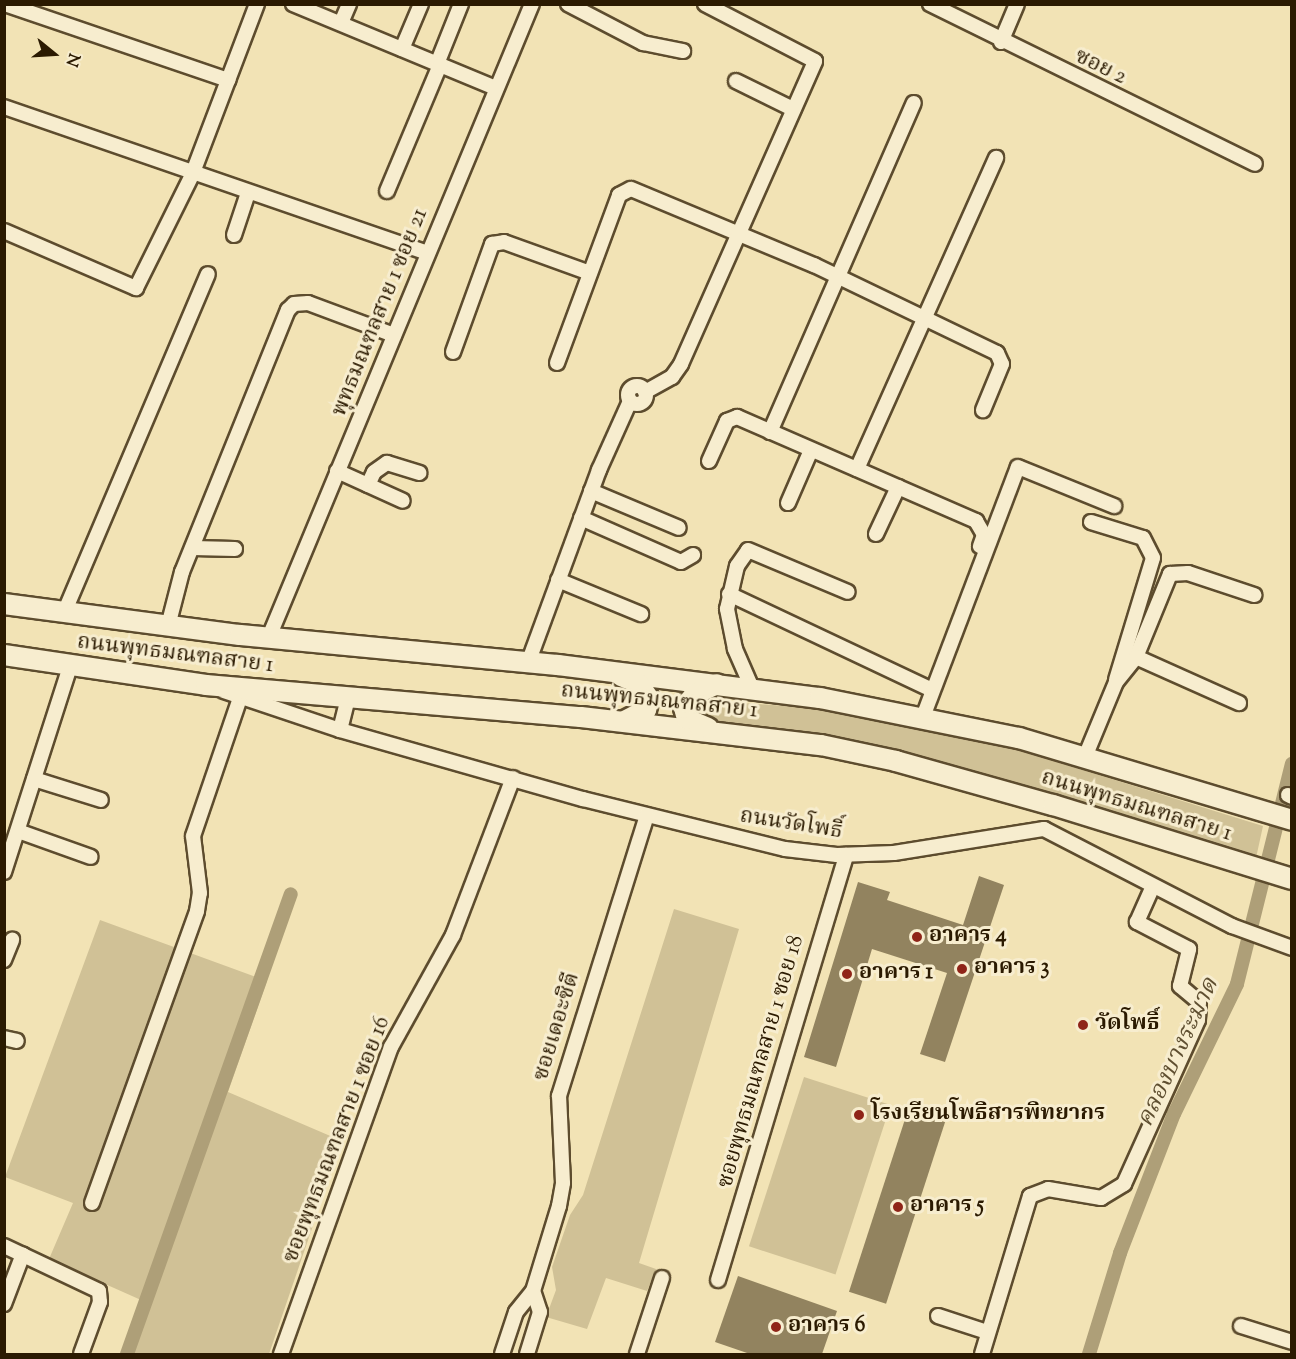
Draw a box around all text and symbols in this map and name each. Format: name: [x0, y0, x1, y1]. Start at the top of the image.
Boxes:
north arrow: [24, 24, 84, 84]
street label: ซอย 2: [1070, 44, 1130, 92]
text: N: [59, 50, 85, 69]
street label: พุทธมณฑลสาย 1 ซอย 21: [327, 205, 435, 421]
street label: ถนนพุทธมณฑลสาย 1: [75, 630, 275, 680]
street label: ถนนพุทธมณฑลสาย 1: [559, 679, 759, 725]
street label: ถนนพุทธมณฑลสาย 1: [1038, 765, 1234, 849]
street label: ถนนวัดโพธิ์: [738, 804, 844, 846]
place label: อาคาร 4: [929, 924, 1007, 950]
marker: อาคาร 4: [910, 930, 924, 944]
street label: ซอยพุทธมณฑลสาย 1 ซอย 18: [713, 933, 811, 1191]
place label: อาคาร 3: [974, 956, 1049, 982]
place label: อาคาร 1: [859, 961, 933, 987]
marker: อาคาร 3: [955, 962, 969, 976]
marker: อาคาร 1: [840, 967, 854, 981]
street label: ซอยเดอะซิตี: [529, 970, 587, 1084]
water label: คลองบางระมาด: [1132, 974, 1226, 1132]
place label: วัดโพธิ์: [1095, 1012, 1160, 1038]
street label: ซอยพุทธมณฑลสาย 1 ซอย 16: [279, 1013, 397, 1267]
marker: วัดโพธิ์: [1076, 1018, 1090, 1032]
place label: โรงเรียนโพธิสารพิทยากร: [871, 1102, 1105, 1128]
marker: โรงเรียนโพธิสารพิทยากร: [852, 1108, 866, 1122]
place label: อาคาร 5: [910, 1194, 984, 1220]
marker: อาคาร 5: [891, 1200, 905, 1214]
place label: อาคาร 6: [788, 1314, 866, 1340]
marker: อาคาร 6: [769, 1320, 783, 1334]

